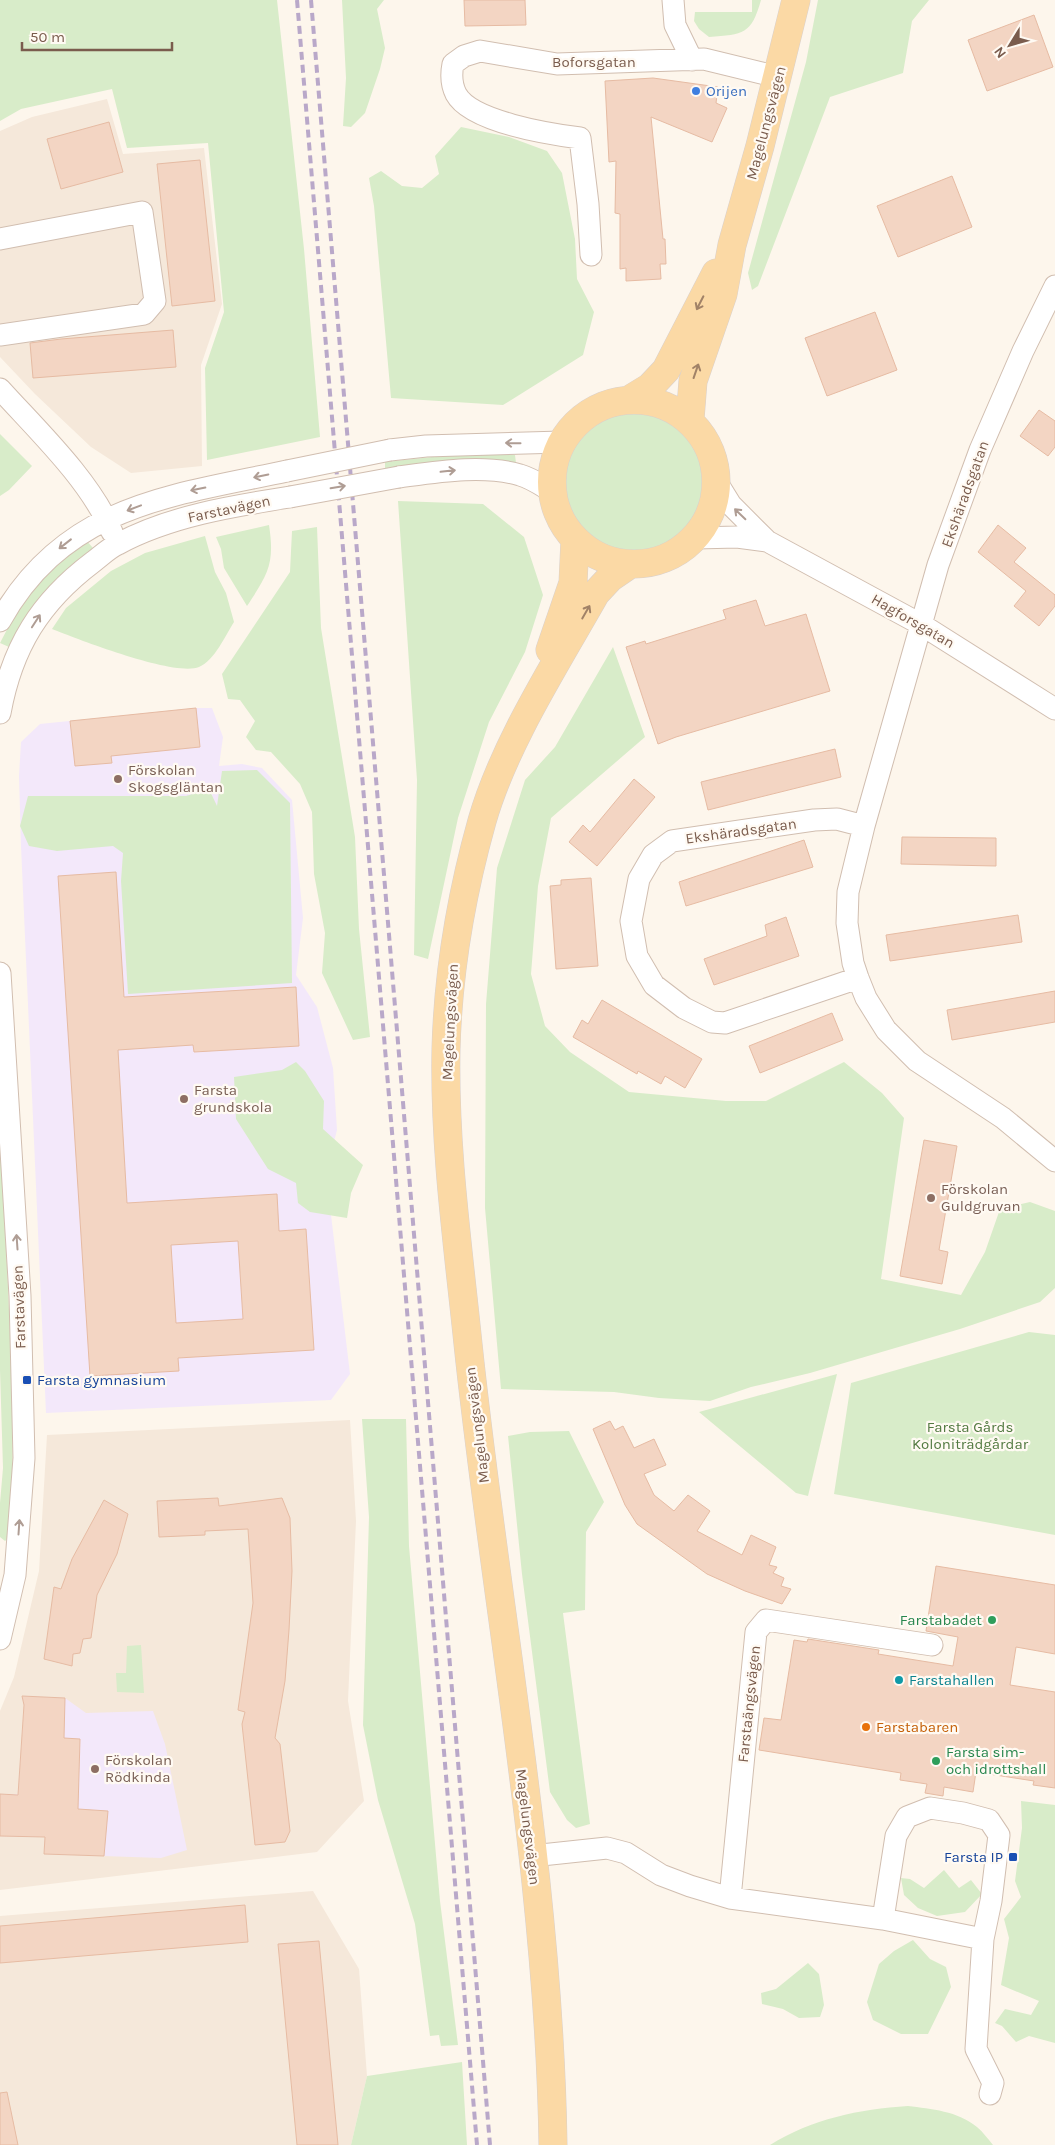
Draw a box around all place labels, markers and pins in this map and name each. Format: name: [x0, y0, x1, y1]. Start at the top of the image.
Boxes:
place label: Orijen: [706, 82, 747, 100]
marker: Orijen: [690, 85, 702, 97]
place label: Förskolan Skogsgläntan: [128, 761, 223, 796]
marker: Förskolan Skogsgläntan: [112, 773, 124, 785]
place label: Farsta grundskola: [194, 1081, 272, 1116]
marker: Farsta grundskola: [178, 1093, 190, 1105]
place label: Förskolan Guldgruvan: [941, 1180, 1021, 1215]
marker: Förskolan Guldgruvan: [925, 1192, 937, 1204]
place label: Farsta gymnasium: [37, 1371, 166, 1389]
marker: Farsta gymnasium: [21, 1374, 33, 1386]
place label: Farstabadet: [900, 1611, 982, 1629]
marker: Farstabadet: [986, 1614, 998, 1626]
place label: Farstahallen: [909, 1671, 994, 1689]
marker: Farstahallen: [893, 1674, 905, 1686]
place label: Farstabaren: [876, 1718, 958, 1736]
marker: Farstabaren: [860, 1721, 872, 1733]
place label: Farsta sim- och idrottshall: [946, 1743, 1046, 1778]
place label: Förskolan Rödkinda: [105, 1751, 172, 1786]
marker: Farsta sim- och idrottshall: [930, 1755, 942, 1767]
marker: Förskolan Rödkinda: [89, 1763, 101, 1775]
place label: Farsta IP: [944, 1848, 1003, 1866]
marker: Farsta IP: [1007, 1851, 1019, 1863]

